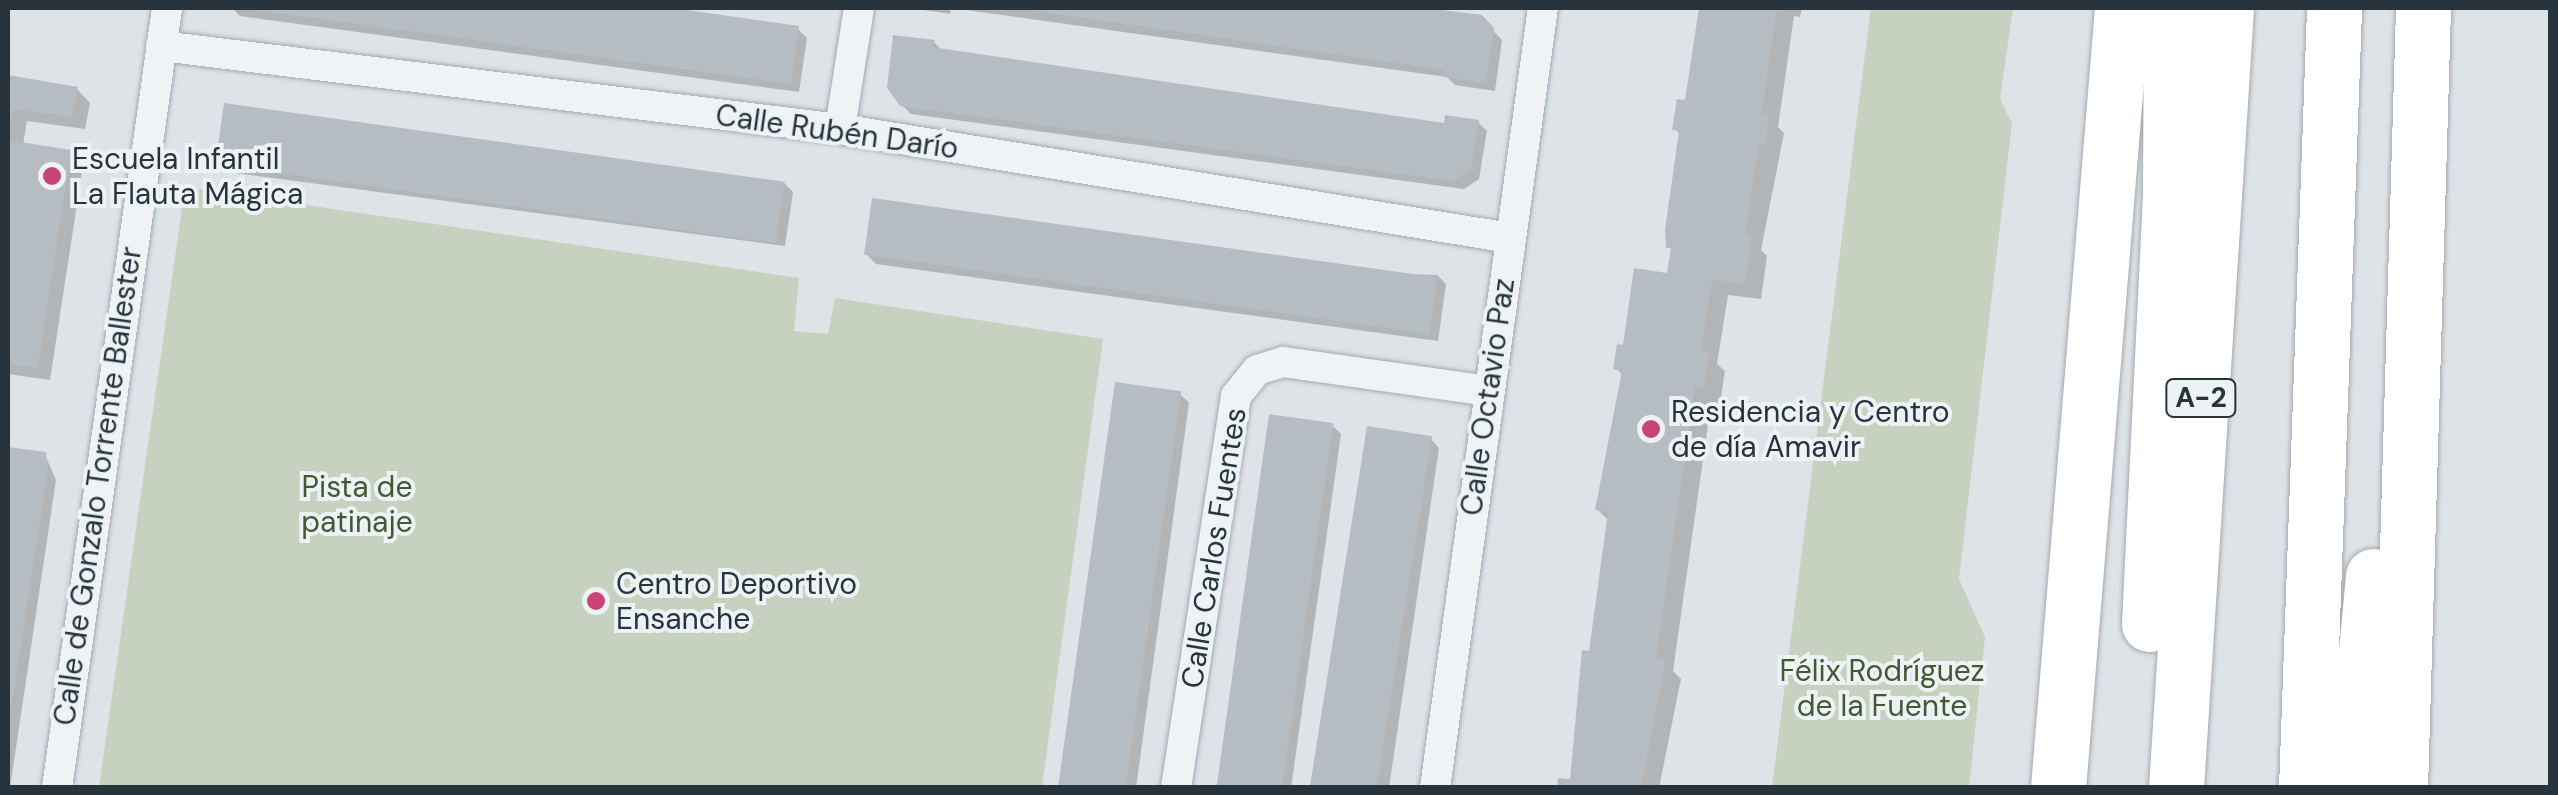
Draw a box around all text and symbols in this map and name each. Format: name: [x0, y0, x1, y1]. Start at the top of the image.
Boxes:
street label: Calle Rubén Darío: [713, 97, 961, 167]
place label: Escuela Infantil La Flauta Mágica: [72, 141, 303, 212]
marker: Escuela Infantil La Flauta Mágica: [41, 165, 63, 187]
street label: Calle de Gonzalo Torrente Ballester: [47, 244, 149, 728]
street label: Calle Octavio Paz: [1454, 276, 1522, 518]
road number: A-2: [2164, 375, 2238, 421]
place label: Residencia y Centro de día Amavir: [1671, 394, 1949, 464]
street label: Calle Carlos Fuentes: [1174, 405, 1254, 691]
marker: Residencia y Centro de día Amavir: [1640, 418, 1662, 440]
park label: Pista de patinaje: [301, 469, 413, 540]
place label: Centro Deportivo Ensanche: [616, 566, 857, 636]
marker: Centro Deportivo Ensanche: [585, 590, 607, 612]
park label: Félix Rodríguez de la Fuente: [1779, 653, 1985, 724]

